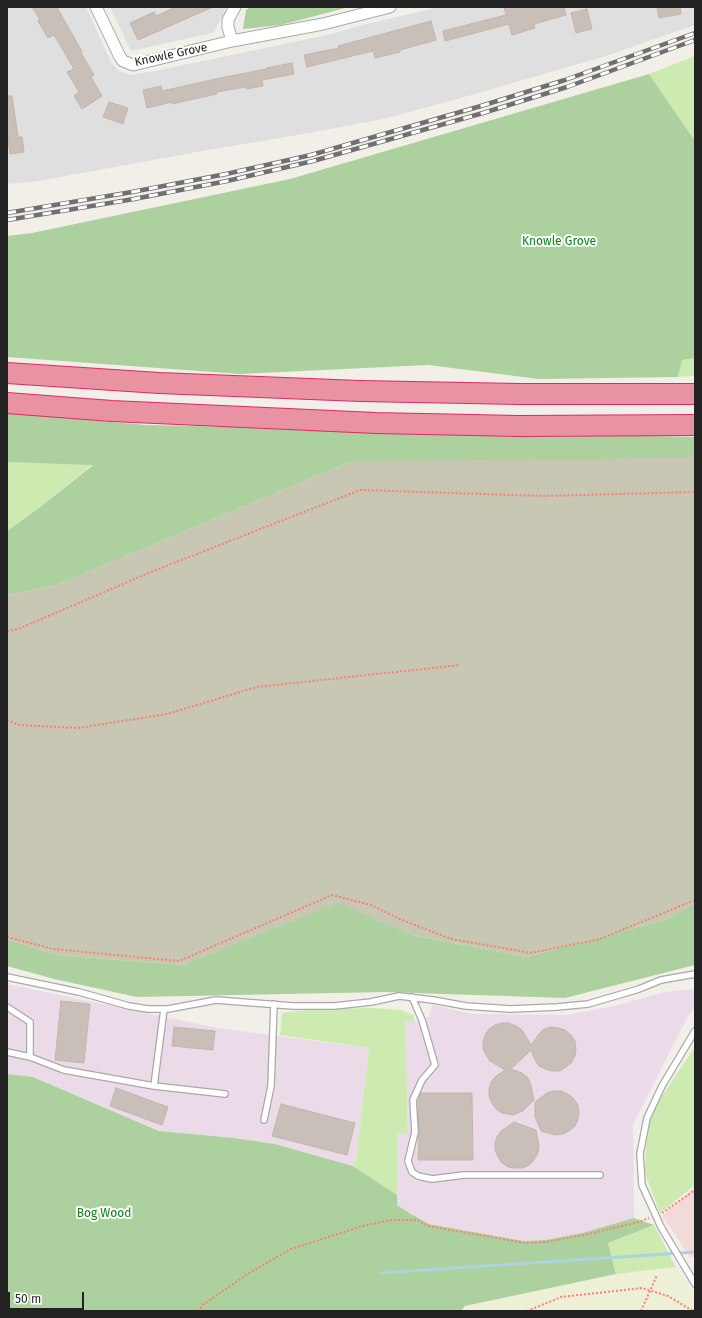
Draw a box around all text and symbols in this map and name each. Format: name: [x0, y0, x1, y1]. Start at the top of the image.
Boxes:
street label: Knowle Grove: [133, 40, 209, 70]
park label: Knowle Grove: [522, 235, 596, 249]
park label: Bog Wood: [77, 1207, 131, 1221]
scale bar: [10, 1284, 86, 1310]
text: 50 m: [15, 1292, 41, 1306]

